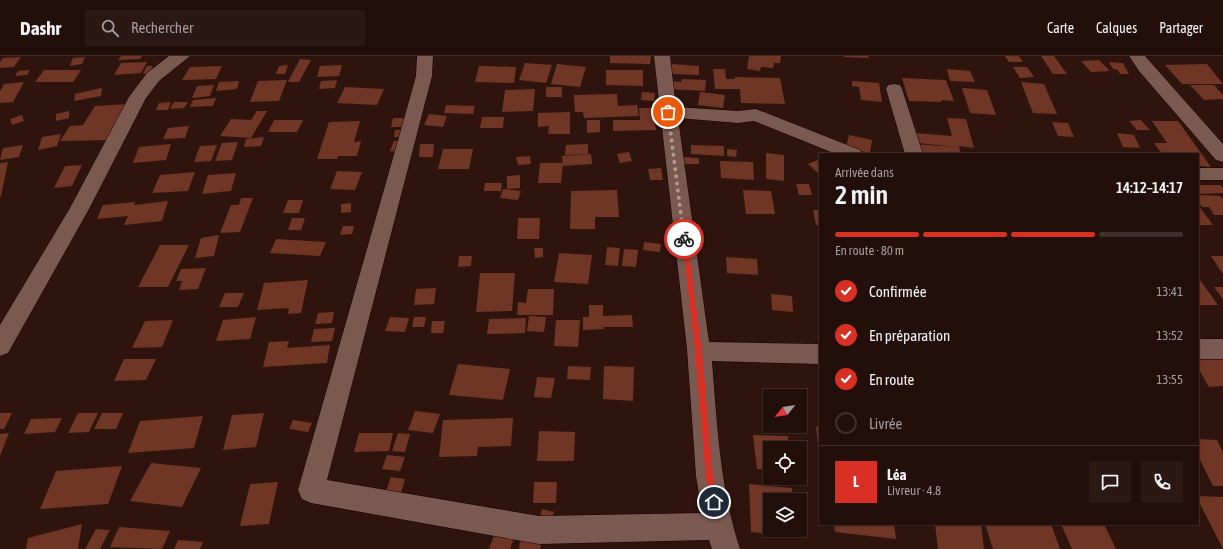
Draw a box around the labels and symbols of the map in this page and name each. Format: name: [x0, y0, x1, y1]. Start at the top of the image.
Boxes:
pin: [651, 95, 685, 129]
courier: [664, 219, 704, 259]
north arrow: [763, 389, 807, 433]
pin: [697, 485, 731, 519]

